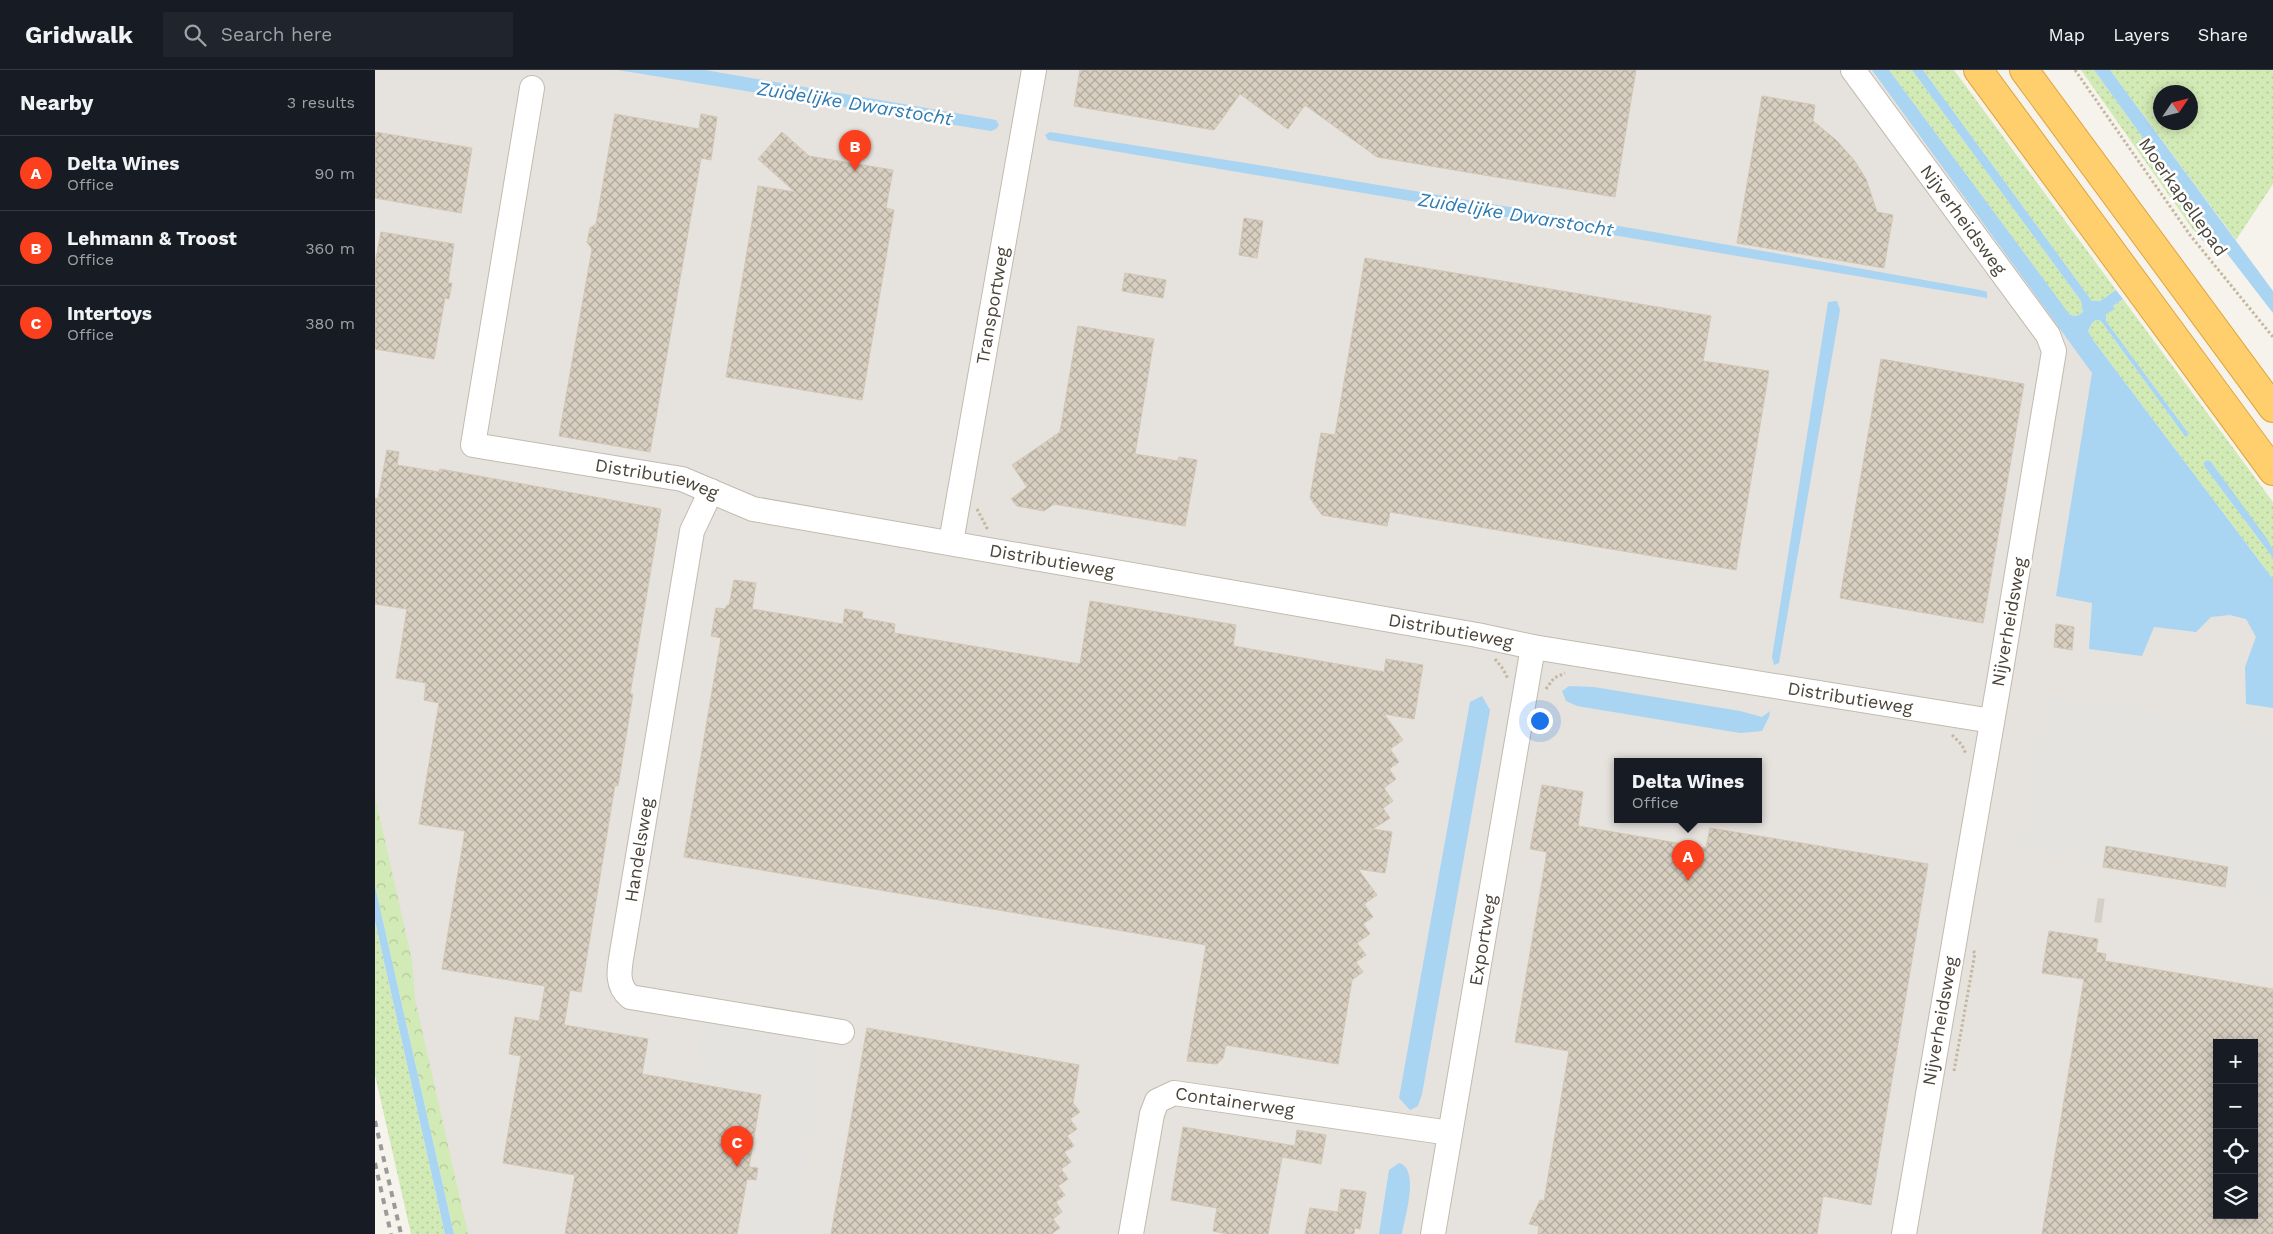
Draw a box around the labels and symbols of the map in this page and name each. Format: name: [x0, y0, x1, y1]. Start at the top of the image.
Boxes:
water label: Zuidelijke Dwarstocht: [755, 77, 955, 130]
north arrow: [2153, 85, 2198, 130]
pin: B: [839, 130, 871, 171]
street label: Moerkapellepad: [2135, 133, 2232, 260]
street label: Nijverheidsweg: [1916, 160, 2011, 279]
water label: Zuidelijke Dwarstocht: [1416, 188, 1616, 241]
street label: Transportweg: [971, 245, 1013, 366]
street label: Distributieweg: [594, 454, 722, 503]
street label: Distributieweg: [988, 539, 1116, 582]
street label: Nijverheidsweg: [1987, 555, 2030, 688]
street label: Distributieweg: [1387, 609, 1516, 653]
street label: Distributieweg: [1786, 677, 1915, 718]
your location: [1527, 708, 1553, 734]
street label: Handelsweg: [620, 796, 657, 904]
pin: A: [1672, 840, 1704, 881]
street label: Exportweg: [1464, 892, 1501, 987]
street label: Nijverheidsweg: [1918, 954, 1961, 1087]
street label: Containerweg: [1174, 1082, 1296, 1120]
pin: C: [721, 1126, 753, 1167]

